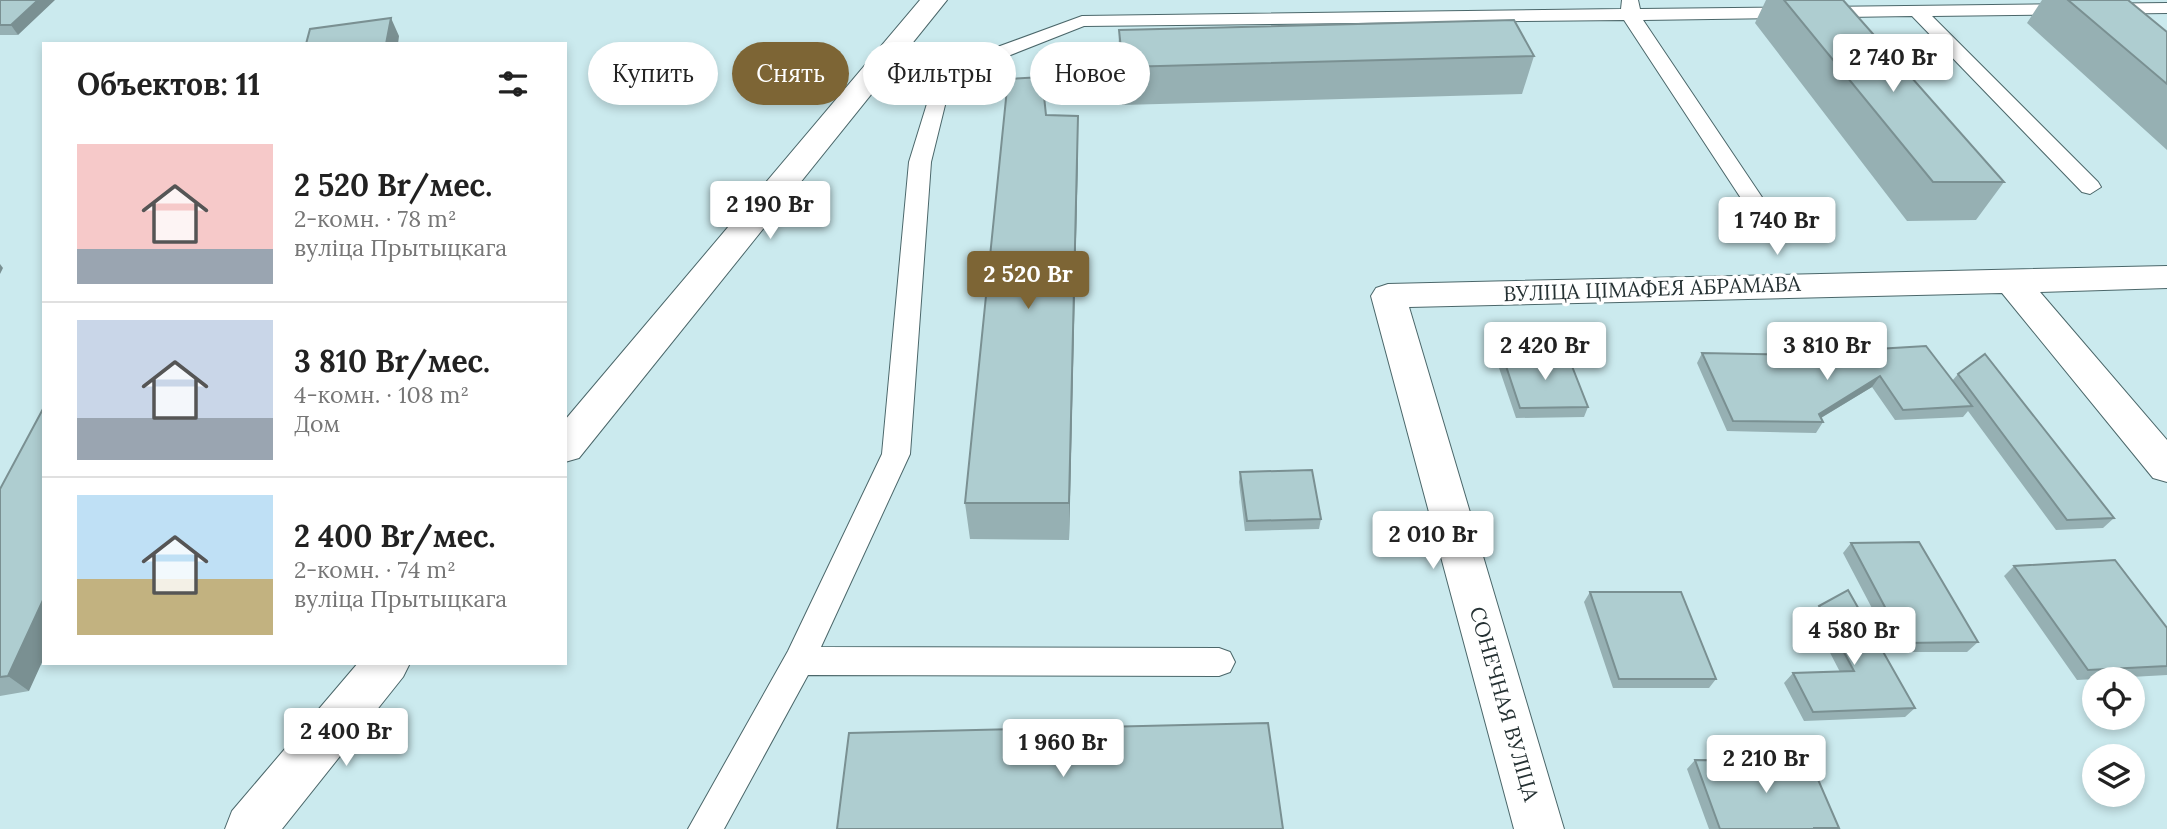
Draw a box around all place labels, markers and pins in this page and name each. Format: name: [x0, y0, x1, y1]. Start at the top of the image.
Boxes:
pin: 2 740 Br: [1821, 34, 1965, 94]
pin: 2 190 Br: [698, 182, 842, 241]
pin: 1 740 Br: [1705, 198, 1849, 257]
pin: 2 520 Br: [956, 252, 1100, 311]
pin: 2 420 Br: [1473, 322, 1617, 382]
pin: 3 810 Br: [1755, 322, 1899, 382]
pin: 2 010 Br: [1361, 512, 1505, 571]
pin: 4 580 Br: [1782, 608, 1926, 667]
pin: 2 400 Br: [274, 708, 418, 768]
pin: 1 960 Br: [991, 720, 1135, 779]
pin: 2 210 Br: [1694, 736, 1838, 795]

